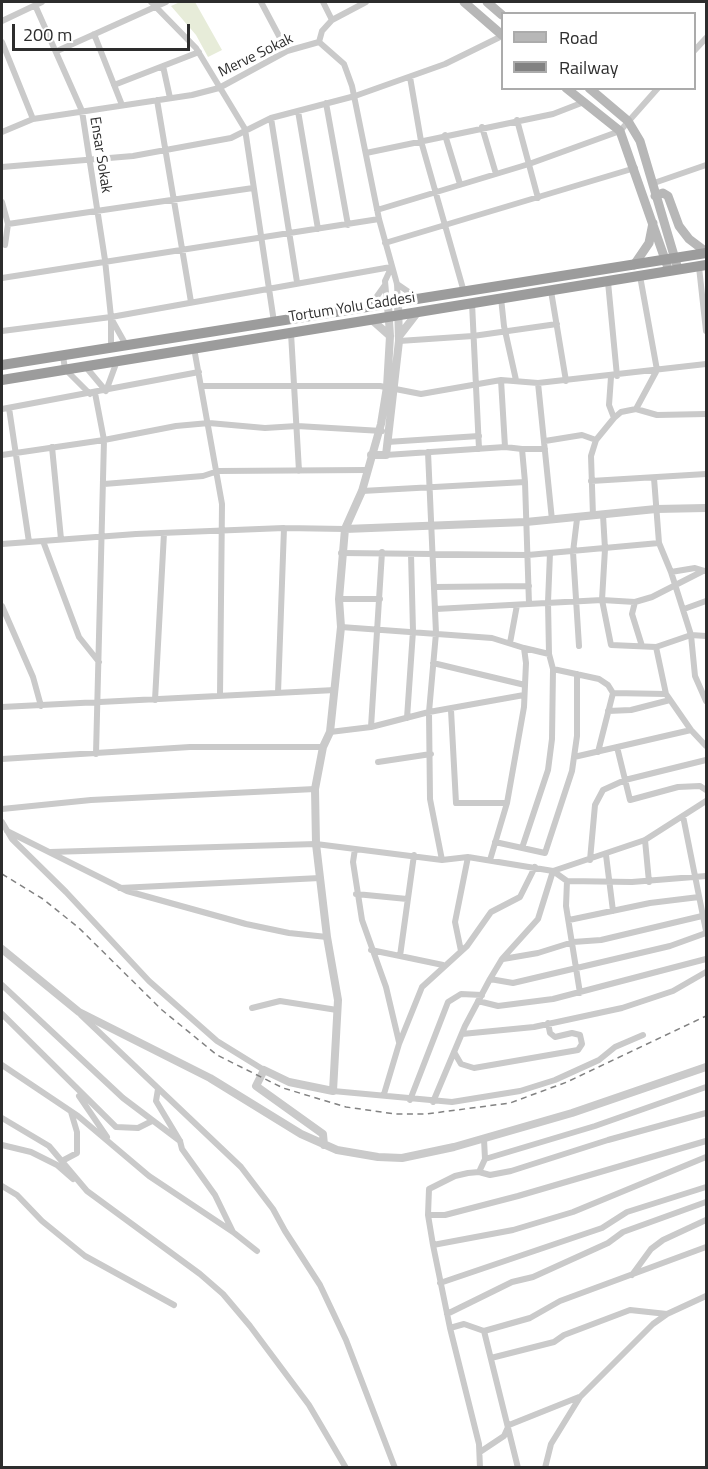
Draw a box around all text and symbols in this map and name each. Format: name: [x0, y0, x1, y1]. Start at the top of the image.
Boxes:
scale bar: [15, 12, 194, 50]
legend: [501, 12, 696, 90]
text: 200 m: [23, 21, 72, 48]
text: Road: [559, 24, 598, 51]
street label: Merve Sokak: [216, 30, 296, 82]
text: Railway: [559, 54, 618, 81]
street label: Ensar Sokak: [85, 115, 115, 195]
street label: Tortum Yolu Caddesi: [288, 289, 416, 327]

